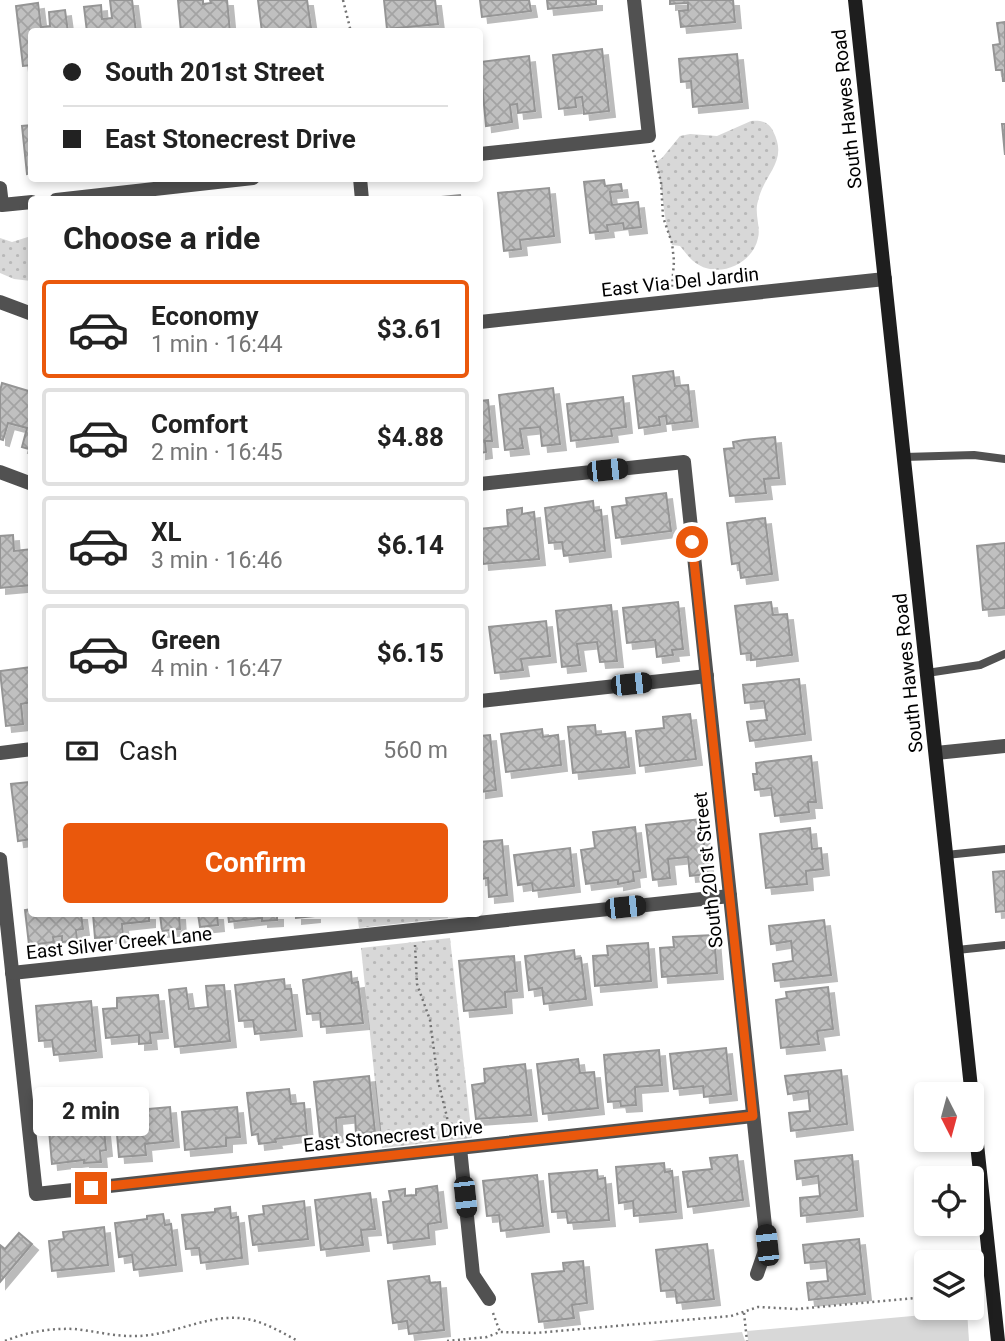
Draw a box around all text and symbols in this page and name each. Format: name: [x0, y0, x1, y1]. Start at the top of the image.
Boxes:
street label: South Hawes Road: [827, 28, 867, 190]
text: South 201st Street: [105, 57, 324, 87]
text: East Stonecrest Drive: [105, 124, 356, 154]
text: Choose a ride: [63, 219, 260, 257]
street label: East Via Del Jardin: [600, 262, 760, 302]
icon: car: [67, 298, 130, 361]
text: Economy: [151, 301, 258, 331]
text: $3.61: [377, 314, 444, 344]
text: 1 min · 16:44: [151, 331, 283, 358]
icon: car: [67, 406, 130, 469]
text: Comfort: [151, 409, 248, 439]
text: $4.88: [377, 422, 444, 452]
text: 2 min · 16:45: [151, 439, 283, 466]
car: [586, 457, 629, 483]
icon: car: [67, 514, 130, 577]
text: XL: [151, 517, 182, 547]
route start: [676, 526, 708, 558]
text: $6.14: [377, 530, 444, 560]
text: 3 min · 16:46: [151, 547, 283, 574]
street label: South Hawes Road: [888, 592, 928, 754]
icon: car: [67, 622, 130, 685]
text: Green: [151, 625, 221, 655]
text: $6.15: [377, 638, 444, 668]
text: 4 min · 16:47: [151, 655, 283, 682]
car: [610, 671, 653, 697]
icon: cash: [63, 732, 101, 770]
text: Cash: [119, 736, 178, 766]
text: 560 m: [383, 737, 448, 764]
street label: South 201st Street: [688, 791, 728, 949]
button: Confirm: [63, 823, 448, 903]
car: [604, 894, 647, 920]
street label: East Silver Creek Lane: [25, 922, 213, 964]
north arrow: [914, 1082, 984, 1152]
map controls: [914, 1082, 984, 1320]
callout: 2 min: [33, 1086, 149, 1136]
text: 2 min: [62, 1098, 120, 1125]
street label: East Stonecrest Drive: [302, 1115, 484, 1157]
button: locate: [914, 1166, 984, 1236]
route end: [75, 1172, 107, 1204]
car: [453, 1175, 478, 1219]
car: [755, 1223, 780, 1267]
button: layers: [914, 1250, 984, 1320]

